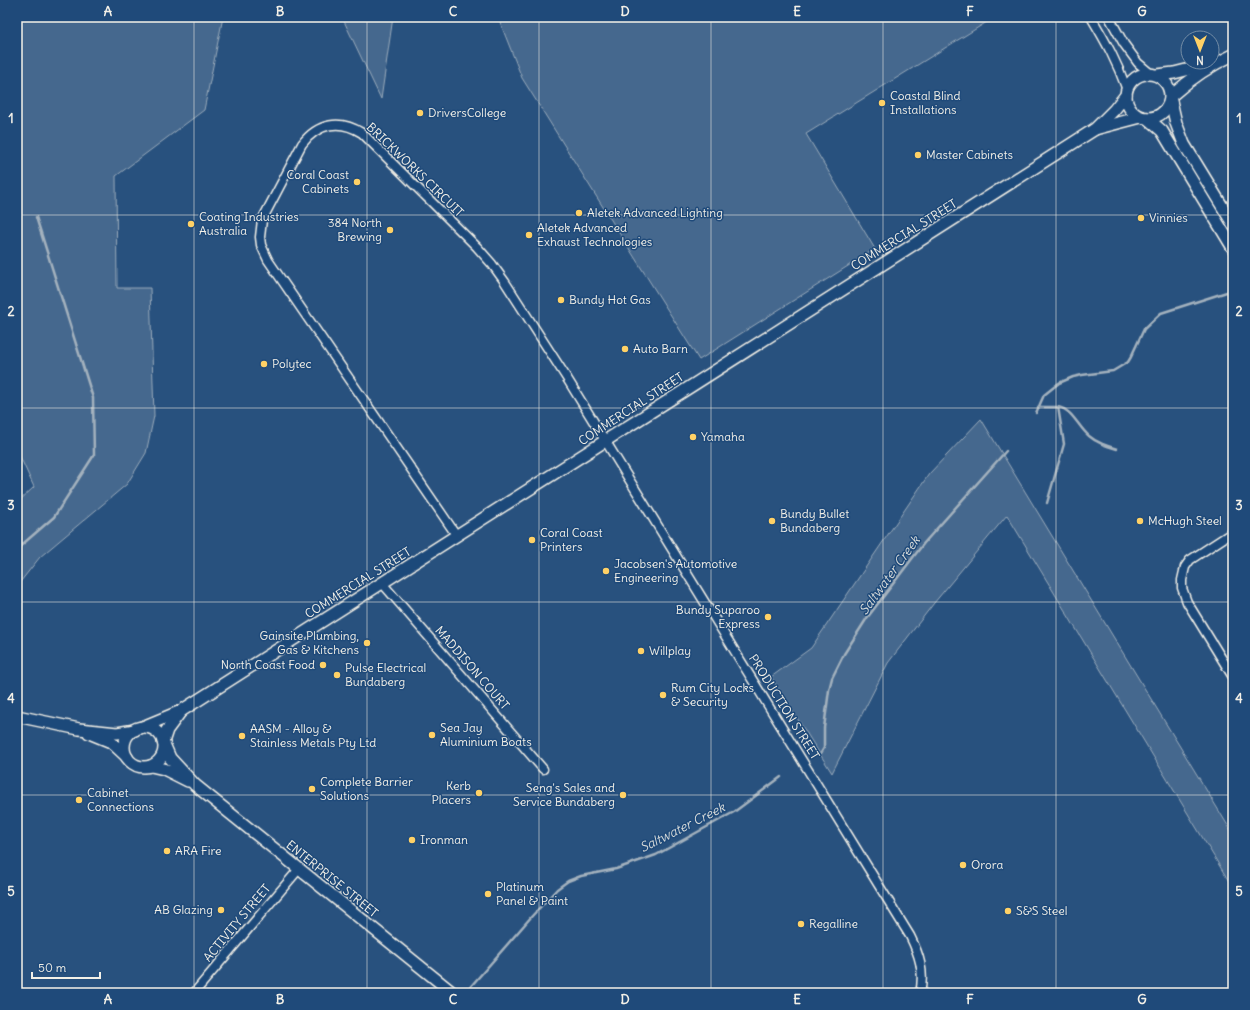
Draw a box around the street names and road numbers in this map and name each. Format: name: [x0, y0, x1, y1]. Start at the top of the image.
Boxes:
street label: BRICKWORKS CIRCUIT: [364, 119, 467, 220]
street label: COMMERCIAL STREET: [848, 196, 960, 273]
street label: COMMERCIAL STREET: [575, 369, 686, 448]
street label: COMMERCIAL STREET: [302, 544, 414, 621]
street label: MADDISON COURT: [432, 623, 513, 712]
street label: PRODUCTION STREET: [746, 651, 823, 762]
street label: ENTERPRISE STREET: [283, 837, 381, 920]
street label: ACTIVITY STREET: [200, 881, 273, 964]

